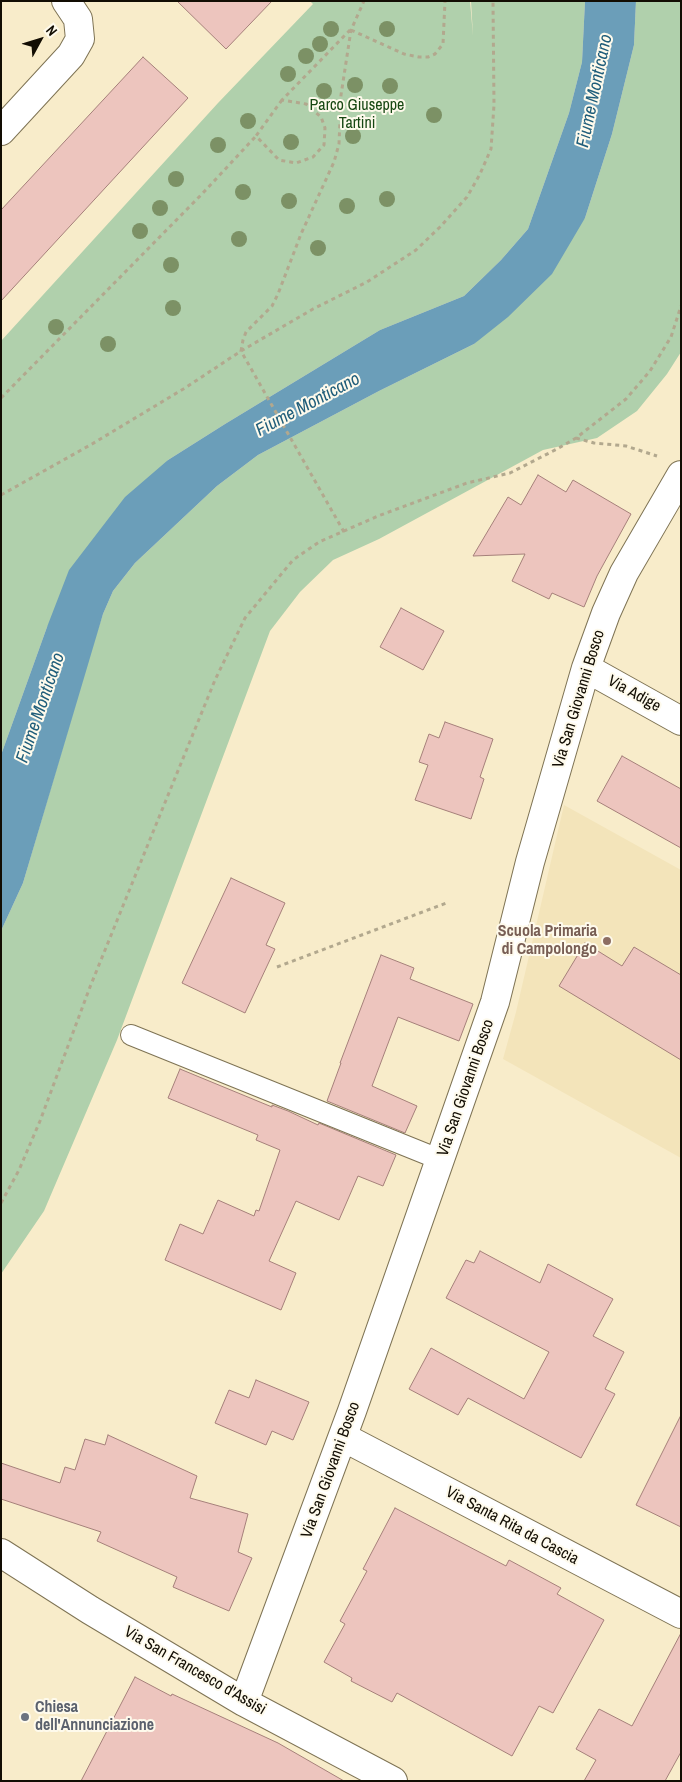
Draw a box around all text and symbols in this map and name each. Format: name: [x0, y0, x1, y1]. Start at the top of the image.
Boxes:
north arrow: [15, 15, 65, 65]
text: N: [42, 22, 61, 39]
water label: Fiume Monticano: [572, 33, 618, 149]
park label: Parco Giuseppe Tartini: [310, 96, 404, 134]
water label: Fiume Monticano: [252, 369, 364, 441]
street label: Via San Giovanni Bosco: [549, 628, 609, 770]
water label: Fiume Monticano: [12, 650, 70, 766]
street label: Via Adige: [604, 672, 664, 716]
place label: Scuola Primaria di Campolongo: [498, 922, 597, 960]
marker: Scuola Primaria di Campolongo: [601, 935, 613, 947]
street label: Via San Giovanni Bosco: [434, 1017, 498, 1159]
street label: Via San Giovanni Bosco: [297, 1399, 365, 1541]
street label: Via Santa Rita da Cascia: [442, 1483, 582, 1569]
street label: Via San Francesco d'Assisi: [121, 1623, 269, 1719]
place label: Chiesa dell'Annunciazione: [35, 1698, 154, 1736]
marker: Chiesa dell'Annunciazione: [19, 1711, 31, 1723]

